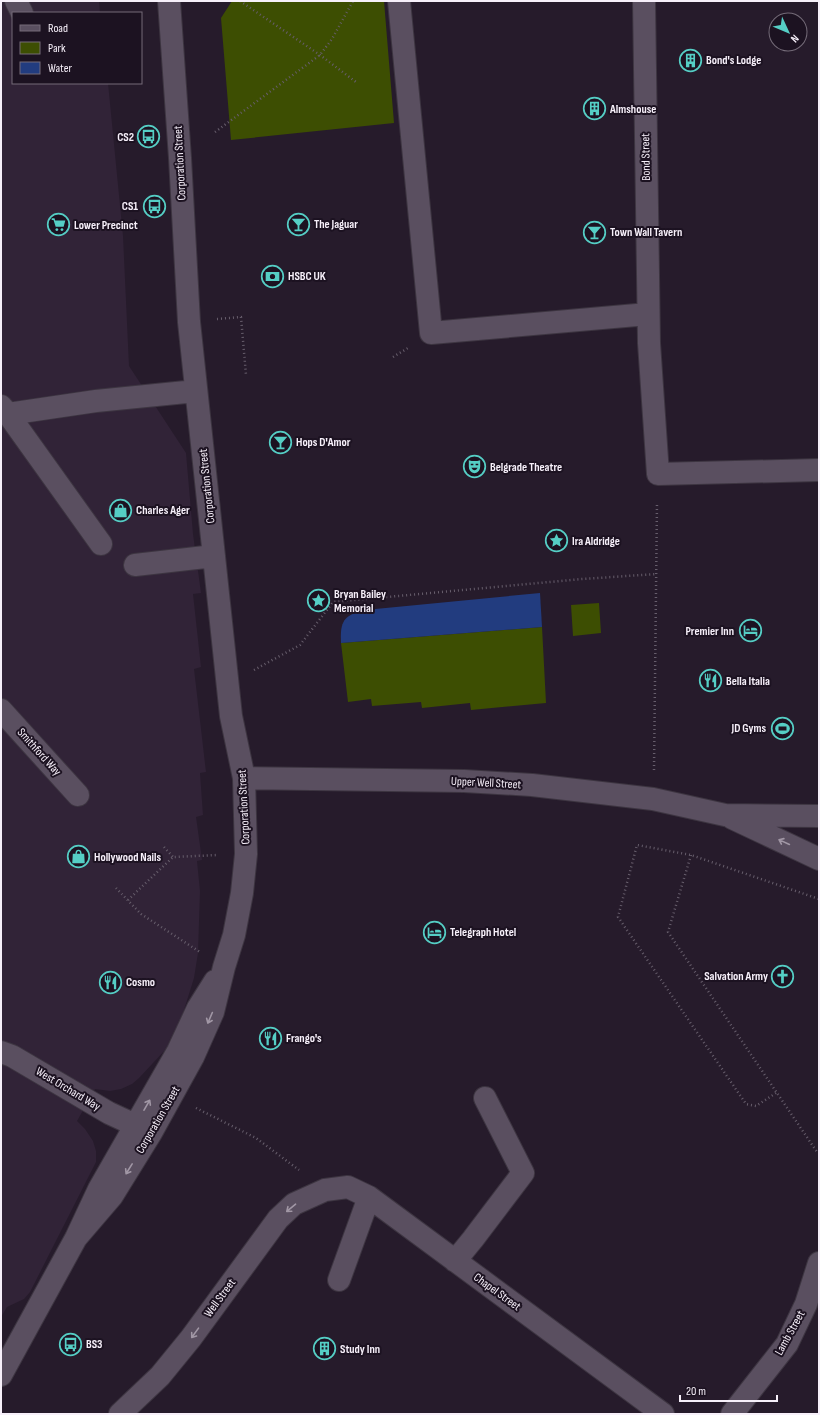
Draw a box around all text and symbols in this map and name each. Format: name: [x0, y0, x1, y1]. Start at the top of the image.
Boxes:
legend: [12, 12, 142, 84]
north arrow: [768, 12, 808, 52]
text: Road: [48, 21, 68, 36]
text: N: [788, 32, 802, 45]
text: Park: [48, 41, 66, 56]
building icon: Bond's Lodge: [677, 47, 703, 73]
place label: Bond's Lodge: [706, 53, 761, 68]
text: Water: [48, 61, 72, 76]
building icon: Almshouse: [581, 96, 607, 122]
place label: Almshouse: [609, 102, 656, 117]
bus stop icon: CS2: [136, 124, 162, 150]
street label: Corporation Street: [171, 125, 189, 201]
place label: CS2: [117, 130, 134, 145]
street label: Bond Street: [638, 133, 654, 181]
bus stop icon: CS1: [141, 193, 167, 219]
place label: CS1: [122, 199, 138, 214]
bar icon: The Jaguar: [286, 211, 312, 237]
supermarket icon: Lower Precinct: [46, 212, 72, 238]
place label: The Jaguar: [314, 217, 358, 232]
place label: Lower Precinct: [74, 218, 138, 233]
bar icon: Town Wall Tavern: [581, 219, 607, 245]
place label: Town Wall Tavern: [610, 225, 682, 240]
bank icon: HSBC UK: [260, 263, 286, 289]
place label: HSBC UK: [288, 269, 326, 284]
bar icon: Hops D'Amor: [267, 429, 293, 455]
place label: Hops D'Amor: [296, 435, 351, 450]
street label: Corporation Street: [196, 447, 218, 524]
theatre icon: Belgrade Theatre: [461, 454, 487, 480]
place label: Belgrade Theatre: [490, 460, 562, 475]
shop icon: Charles Ager: [108, 497, 134, 523]
place label: Charles Ager: [136, 503, 190, 518]
place icon: Ira Aldridge: [544, 528, 570, 554]
place label: Ira Aldridge: [572, 534, 620, 549]
place label: Bryan Bailey Memorial: [334, 587, 386, 616]
place icon: Bryan Bailey Memorial: [306, 588, 332, 614]
hotel icon: Premier Inn: [737, 618, 763, 644]
place label: Premier Inn: [685, 624, 734, 639]
restaurant icon: Bella Italia: [697, 668, 723, 694]
place label: Bella Italia: [726, 674, 770, 689]
sports icon: JD Gyms: [769, 715, 795, 741]
place label: JD Gyms: [730, 721, 766, 736]
street label: Smithford Way: [14, 725, 65, 779]
street label: Corporation Street: [235, 769, 253, 845]
street label: Upper Well Street: [451, 774, 522, 792]
one-way arrow: [778, 838, 790, 846]
shop icon: Hollywood Nails: [65, 844, 91, 870]
place label: Hollywood Nails: [94, 850, 161, 865]
hotel icon: Telegraph Hotel: [422, 919, 448, 945]
place label: Telegraph Hotel: [450, 925, 516, 940]
church icon: Salvation Army: [770, 963, 796, 989]
restaurant icon: Cosmo: [98, 969, 124, 995]
place label: Salvation Army: [704, 969, 768, 984]
place label: Cosmo: [126, 975, 155, 990]
one-way arrow: [206, 1012, 214, 1024]
restaurant icon: Frango's: [257, 1025, 283, 1051]
place label: Frango's: [286, 1031, 322, 1046]
street label: West Orchard Way: [33, 1064, 103, 1114]
street label: Corporation Street: [133, 1083, 183, 1156]
one-way arrow: [144, 1099, 152, 1111]
one-way arrow: [125, 1163, 133, 1174]
one-way arrow: [285, 1204, 296, 1212]
street label: Chapel Street: [470, 1270, 524, 1314]
street label: Well Street: [201, 1275, 239, 1320]
street label: Lamb Street: [772, 1308, 809, 1358]
one-way arrow: [190, 1327, 199, 1338]
bus stop icon: BS3: [57, 1331, 83, 1357]
building icon: Study Inn: [312, 1336, 338, 1362]
place label: BS3: [86, 1337, 103, 1352]
place label: Study Inn: [340, 1342, 380, 1357]
scale bar: [680, 1377, 777, 1403]
text: 20 m: [686, 1384, 706, 1399]

